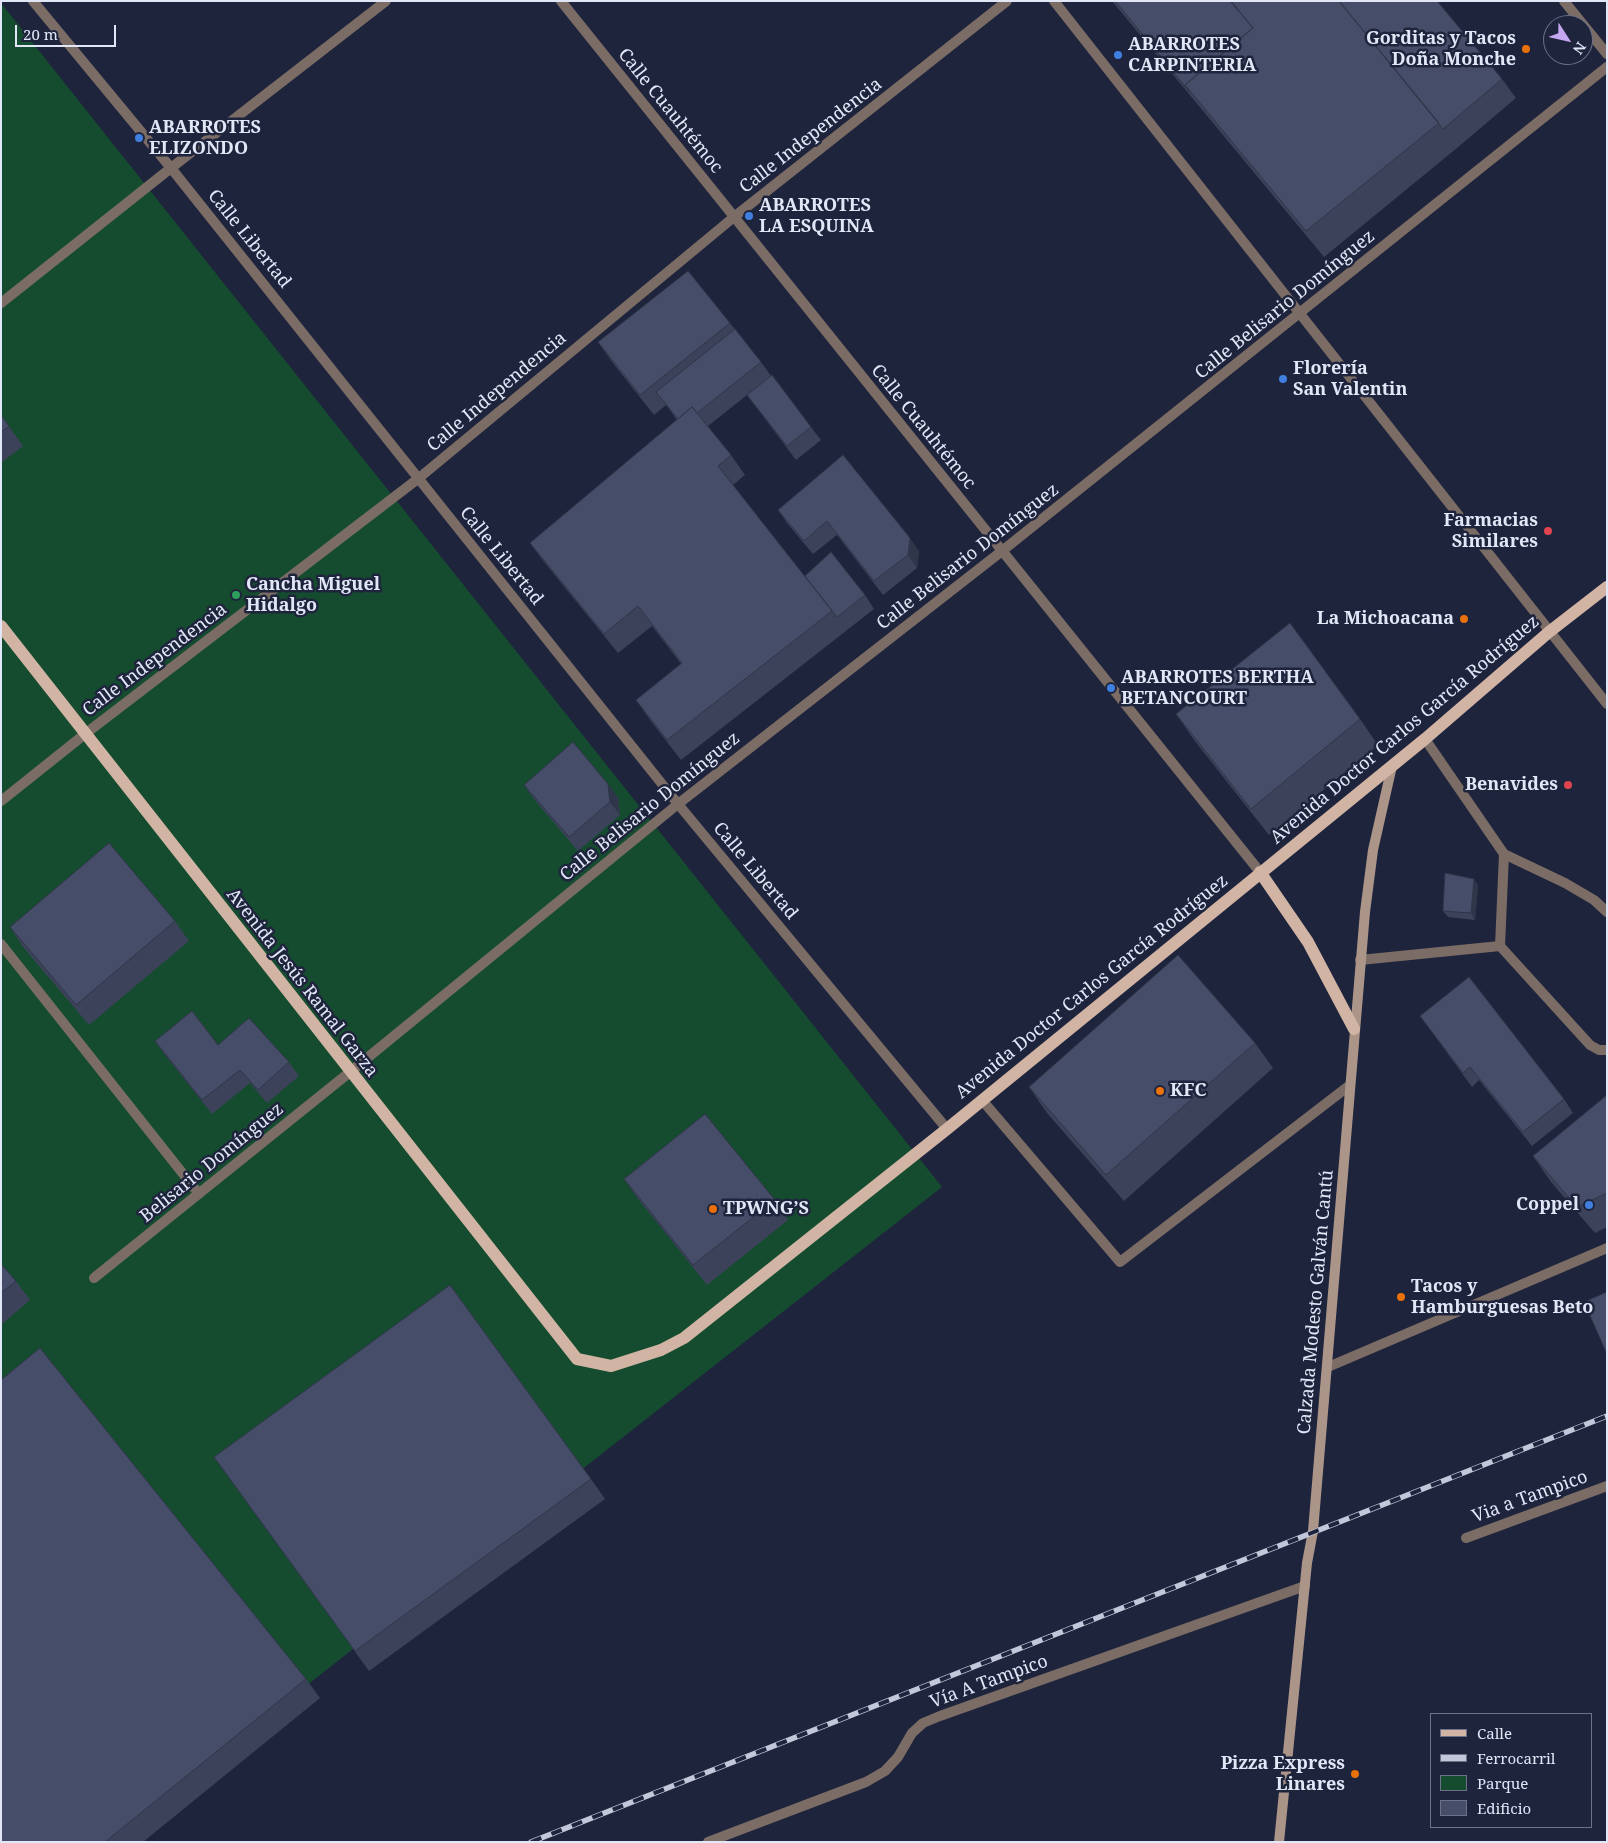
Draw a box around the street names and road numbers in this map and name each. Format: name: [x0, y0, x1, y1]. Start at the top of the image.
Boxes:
street label: Calle Cuauhtémoc: [613, 44, 727, 178]
street label: Calle Independencia: [735, 74, 887, 198]
street label: Calle Libertad: [203, 185, 295, 293]
street label: Calle Belisario Domínguez: [1191, 226, 1379, 384]
street label: Calle Independencia: [423, 328, 571, 456]
street label: Calle Cuauhtémoc: [866, 360, 980, 494]
street label: Calle Belisario Domínguez: [873, 479, 1063, 635]
street label: Calle Libertad: [455, 502, 547, 610]
street label: Calle Independencia: [79, 599, 231, 721]
street label: Avenida Doctor Carlos García Rodríguez: [1266, 611, 1544, 849]
street label: Calle Belisario Domínguez: [556, 728, 744, 886]
street label: Calle Libertad: [708, 818, 802, 924]
street label: Avenida Doctor Carlos García Rodríguez: [952, 870, 1232, 1104]
street label: Avenida Jesús Ramal Garza: [222, 884, 382, 1082]
street label: Belisario Domínguez: [136, 1099, 288, 1227]
street label: Calzada Modesto Galván Cantú: [1294, 1169, 1338, 1435]
street label: Via a Tampico: [1469, 1466, 1591, 1528]
street label: Vía A Tampico: [927, 1651, 1051, 1713]

